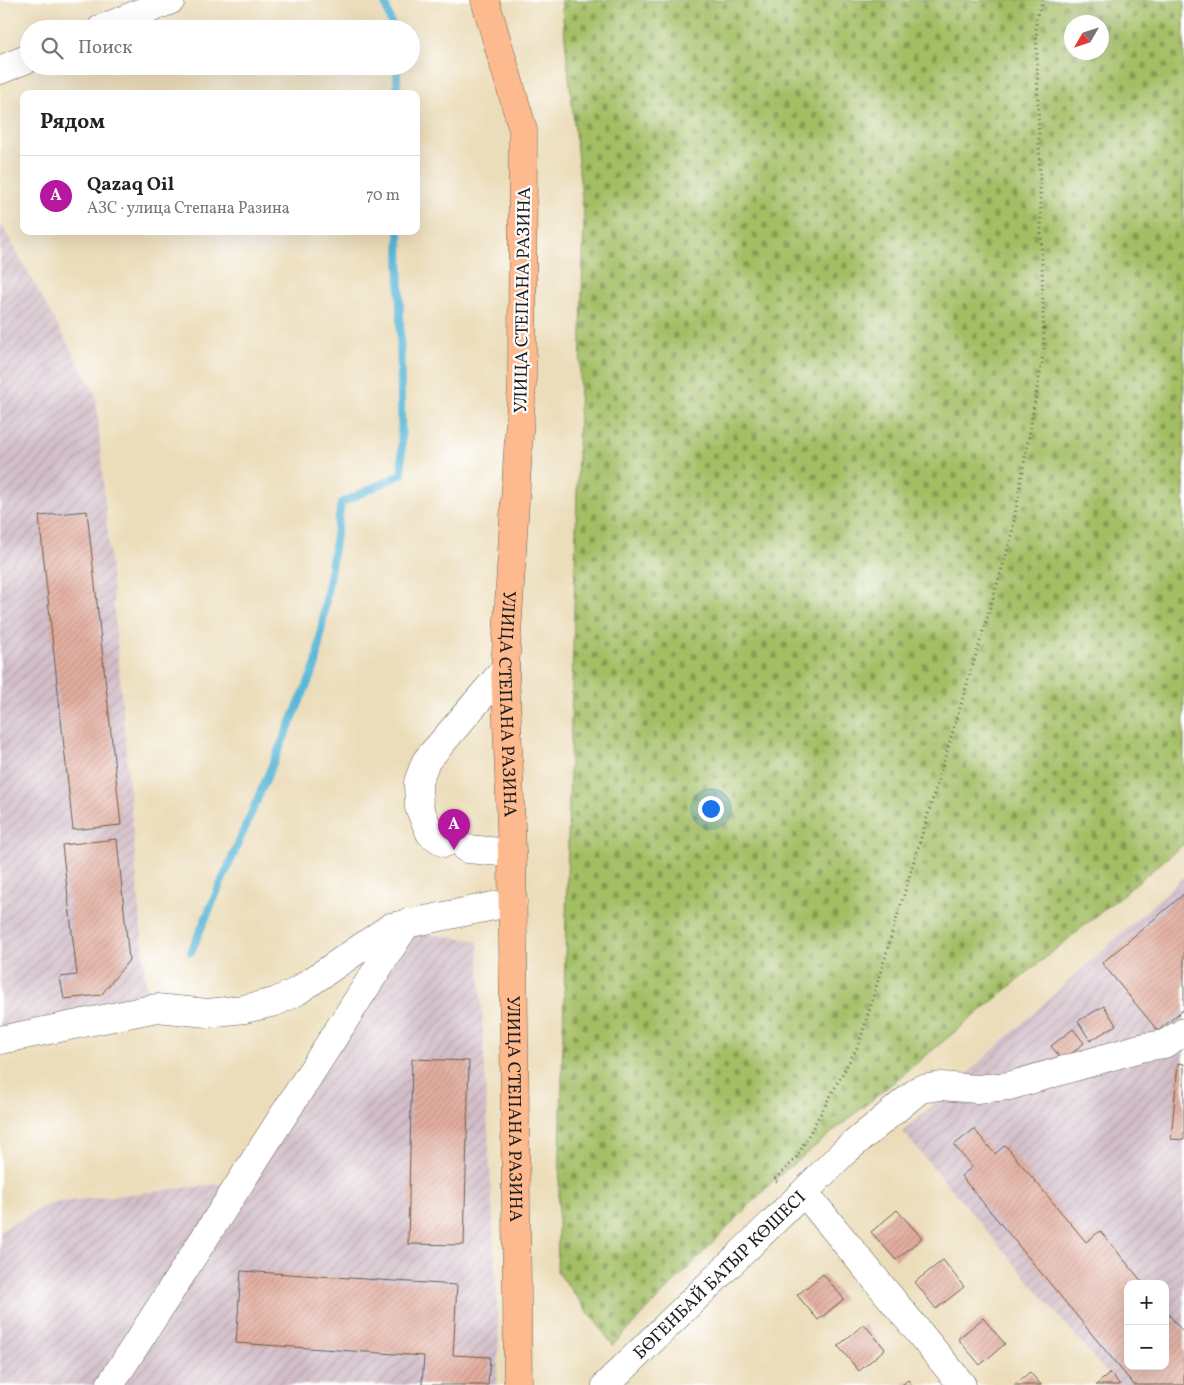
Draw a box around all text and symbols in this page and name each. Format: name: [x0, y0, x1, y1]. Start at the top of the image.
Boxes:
north arrow: [1064, 15, 1109, 60]
search box: [20, 20, 420, 75]
icon: search: [38, 34, 66, 62]
text: Поиск: [78, 35, 132, 61]
text: Рядом: [40, 108, 105, 137]
text: Qazaq Oil: [87, 172, 174, 198]
text: A: [50, 185, 62, 207]
text: 70 m: [366, 185, 400, 207]
street label: УЛИЦА СТЕПАНА РАЗИНА: [509, 186, 538, 413]
text: АЗС · улица Степана Разина: [87, 198, 290, 220]
street label: УЛИЦА СТЕПАНА РАЗИНА: [491, 590, 522, 818]
your location: [698, 796, 724, 822]
pin: A: [438, 809, 470, 850]
street label: УЛИЦА СТЕПАНА РАЗИНА: [500, 996, 527, 1223]
street label: БӨГЕНБАЙ БАТЫР КӨШЕСІ: [628, 1186, 812, 1366]
map controls: [1124, 1280, 1169, 1370]
button: +: [1124, 1280, 1169, 1325]
button: −: [1124, 1325, 1169, 1370]

